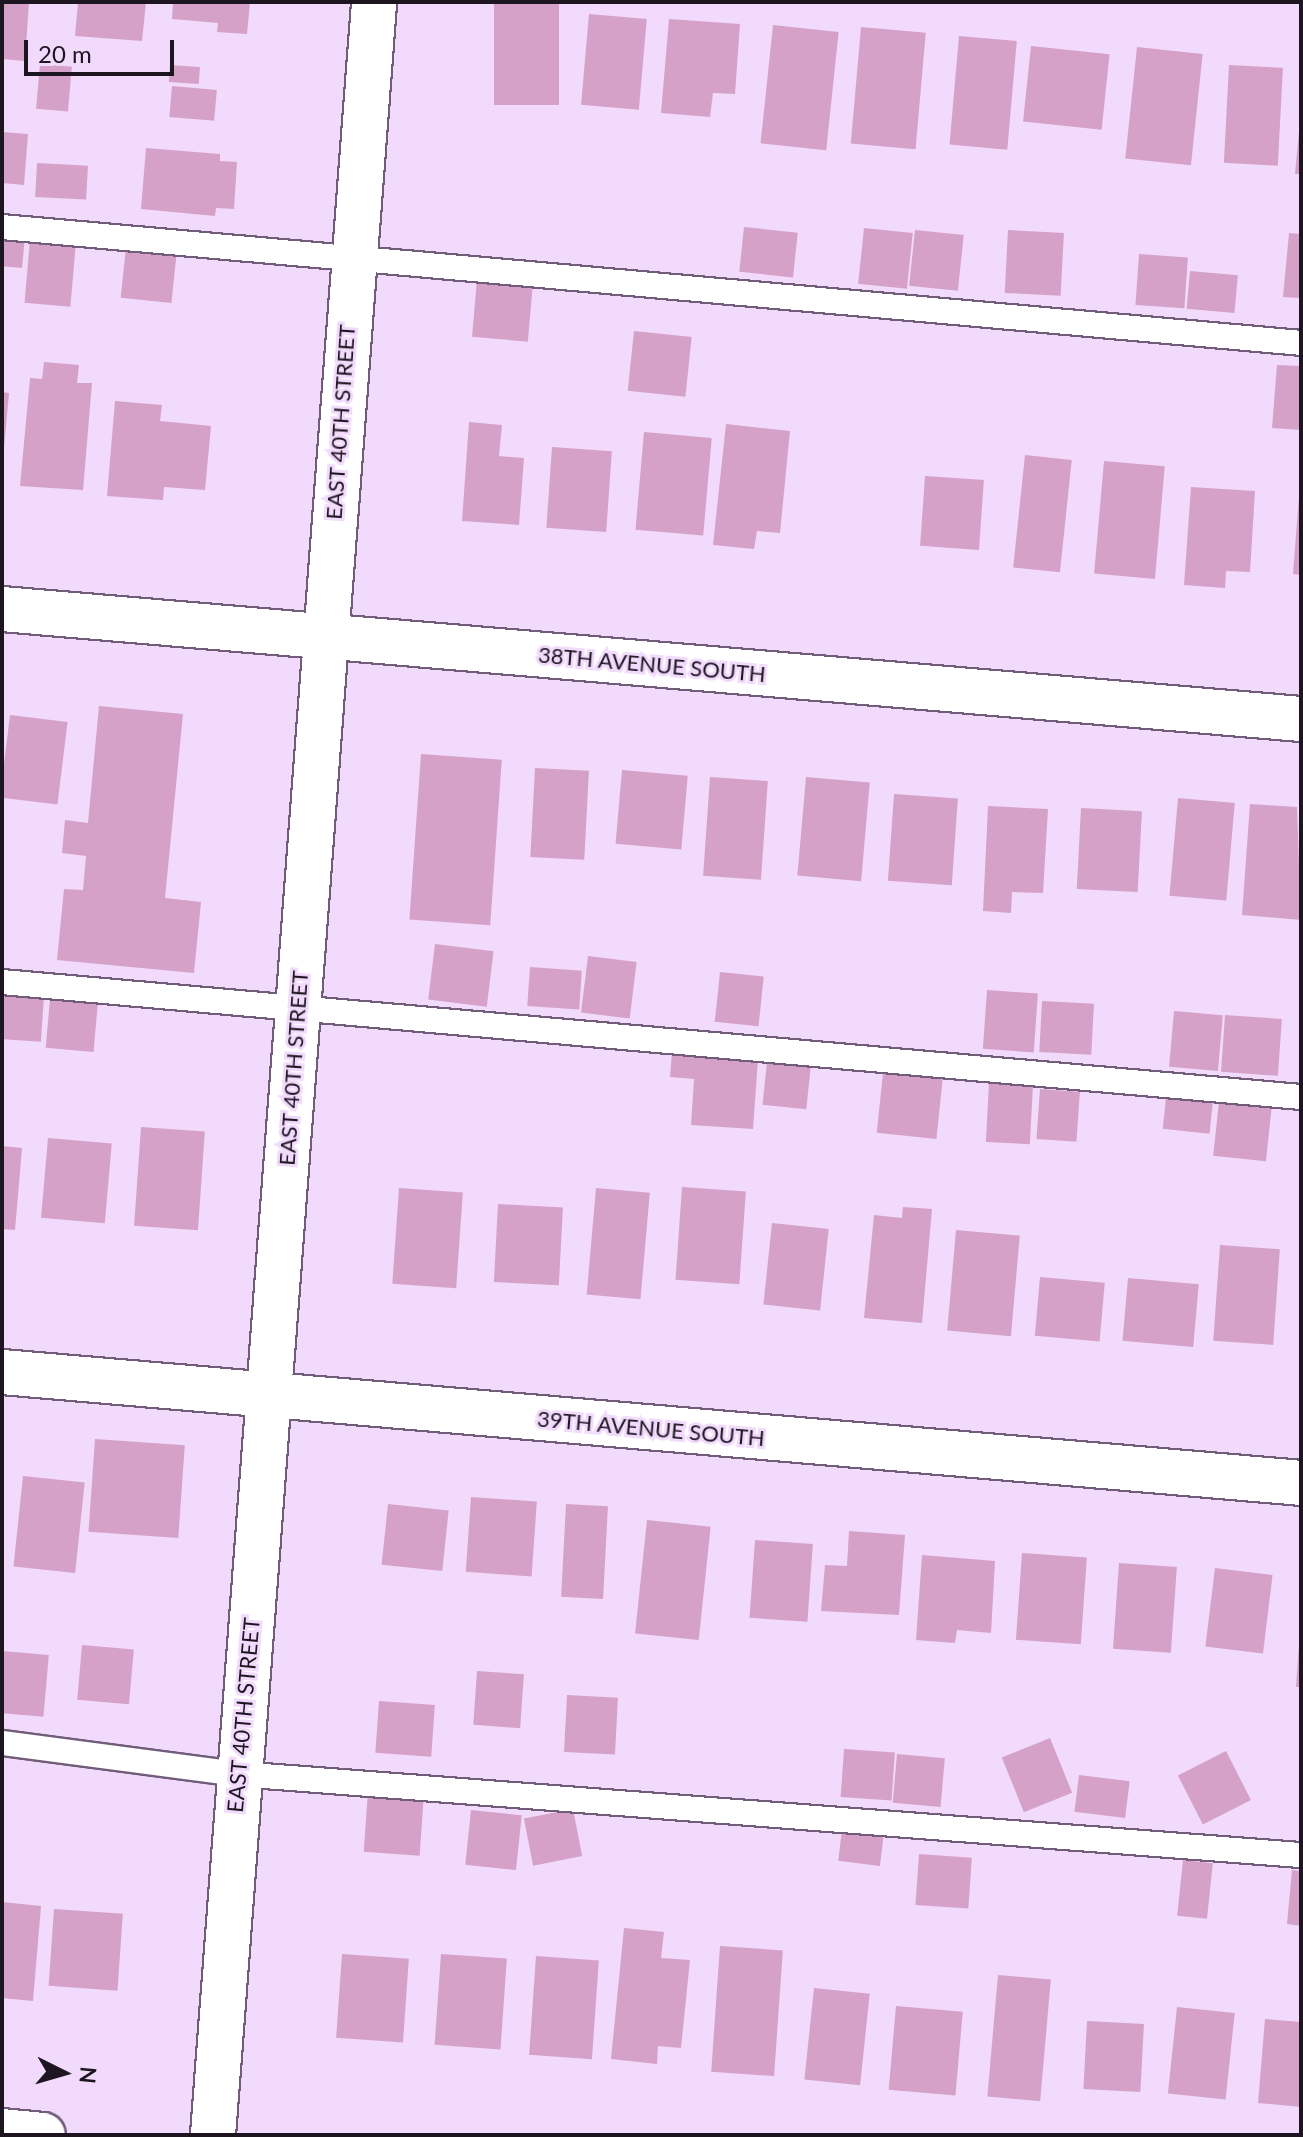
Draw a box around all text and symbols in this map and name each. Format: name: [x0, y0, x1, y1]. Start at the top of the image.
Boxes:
scale bar: [28, 24, 178, 74]
text: 20 m: [38, 39, 92, 68]
street label: EAST 40TH STREET: [320, 323, 360, 521]
street label: 38TH AVENUE SOUTH: [537, 641, 767, 687]
street label: EAST 40TH STREET: [273, 969, 313, 1167]
street label: 39TH AVENUE SOUTH: [536, 1405, 766, 1451]
street label: EAST 40TH STREET: [221, 1616, 265, 1814]
north arrow: [24, 2033, 104, 2113]
text: N: [74, 2066, 103, 2085]

